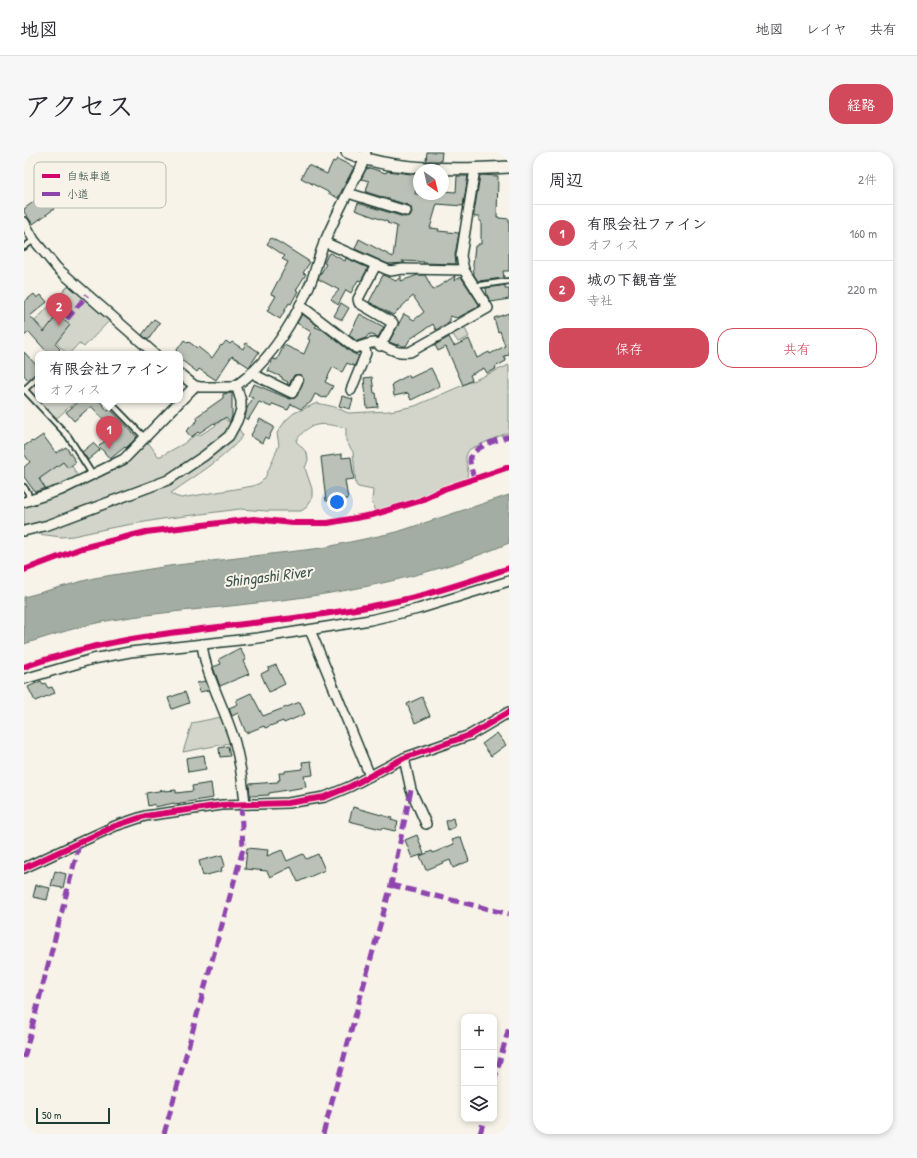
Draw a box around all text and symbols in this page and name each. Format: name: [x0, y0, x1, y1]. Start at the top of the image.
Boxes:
text: 地図: [20, 16, 58, 42]
text: 地図: [756, 19, 784, 38]
text: レイヤ: [806, 19, 847, 38]
text: 共有: [869, 19, 897, 38]
button: 経路: [829, 84, 893, 124]
text: アクセス: [24, 87, 134, 125]
legend: [34, 162, 166, 208]
north arrow: [413, 164, 449, 200]
text: 周辺: [549, 168, 583, 191]
text: 自転車道: [67, 169, 111, 183]
text: 2件: [858, 170, 877, 188]
text: 小道: [67, 187, 89, 201]
text: 有限会社ファイン: [587, 213, 707, 234]
text: 1: [560, 224, 564, 242]
text: 160 m: [849, 224, 877, 242]
text: オフィス: [587, 235, 639, 253]
text: 城の下観音堂: [587, 269, 677, 290]
text: 2: [559, 280, 565, 298]
text: 220 m: [847, 280, 877, 298]
text: 寺社: [587, 291, 613, 309]
pin: 2: [46, 293, 72, 326]
button: 保存: [549, 328, 709, 368]
button: 共有: [717, 328, 877, 368]
popup: [35, 351, 183, 403]
text: 有限会社ファイン: [49, 358, 169, 379]
text: オフィス: [49, 380, 101, 398]
pin: 1: [96, 416, 122, 449]
your location: [327, 492, 347, 512]
water label: Shingashi River: [223, 559, 315, 592]
map controls: [461, 1014, 497, 1122]
button: +: [461, 1014, 497, 1050]
button: −: [461, 1050, 497, 1086]
button: layers: [461, 1086, 497, 1122]
scale bar: [36, 1106, 110, 1125]
text: 50 m: [42, 1108, 62, 1122]

